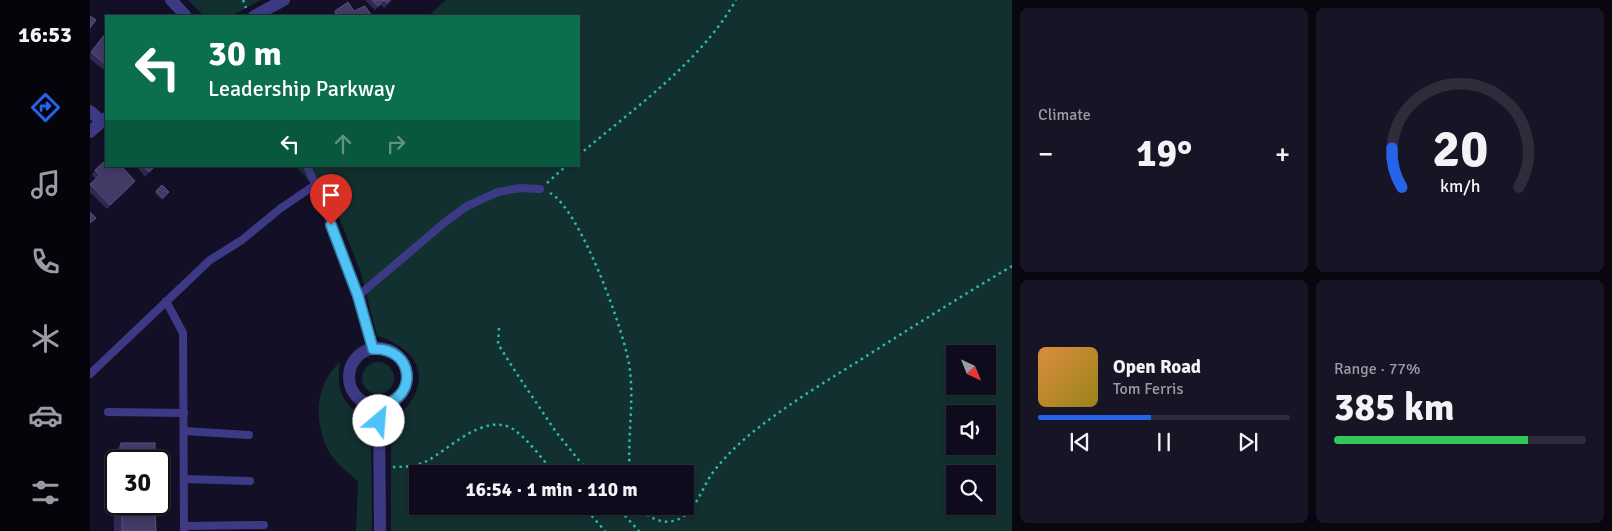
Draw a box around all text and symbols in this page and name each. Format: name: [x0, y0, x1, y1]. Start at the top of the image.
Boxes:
text: 16:53: [18, 21, 72, 48]
text: 30 m: [208, 32, 282, 75]
icon: left: [125, 35, 190, 100]
text: Leadership Parkway: [208, 75, 395, 102]
icon: directions: [28, 90, 63, 125]
text: Climate: [1038, 105, 1091, 125]
text: 20: [1432, 117, 1488, 181]
icon: left: [276, 130, 304, 158]
icon: ahead: [329, 130, 357, 158]
icon: right: [382, 130, 410, 158]
text: 19°: [1136, 130, 1192, 177]
text: −: [1038, 137, 1053, 171]
text: +: [1275, 137, 1290, 171]
icon: music: [28, 167, 63, 202]
pin: [310, 174, 352, 225]
text: km/h: [1440, 175, 1480, 197]
icon: arrive: [317, 181, 345, 209]
icon: phone: [28, 244, 63, 279]
icon: climate: [28, 321, 63, 356]
north arrow: [946, 345, 996, 395]
map controls: [946, 345, 996, 515]
text: Open Road: [1113, 355, 1201, 379]
text: Range · 77%: [1334, 359, 1420, 379]
text: Tom Ferris: [1113, 379, 1183, 399]
text: 385 km: [1334, 384, 1455, 431]
position arrow: [352, 394, 404, 446]
icon: car: [28, 398, 63, 433]
button: sound: [946, 405, 996, 455]
icon: previous: [1066, 428, 1094, 456]
icon: pause: [1150, 428, 1178, 456]
icon: next: [1234, 428, 1262, 456]
speed limit sign: 30: [105, 450, 170, 515]
button: search: [946, 465, 996, 515]
icon: filters: [28, 475, 63, 510]
text: 16:54 · 1 min · 110 m: [465, 478, 638, 502]

